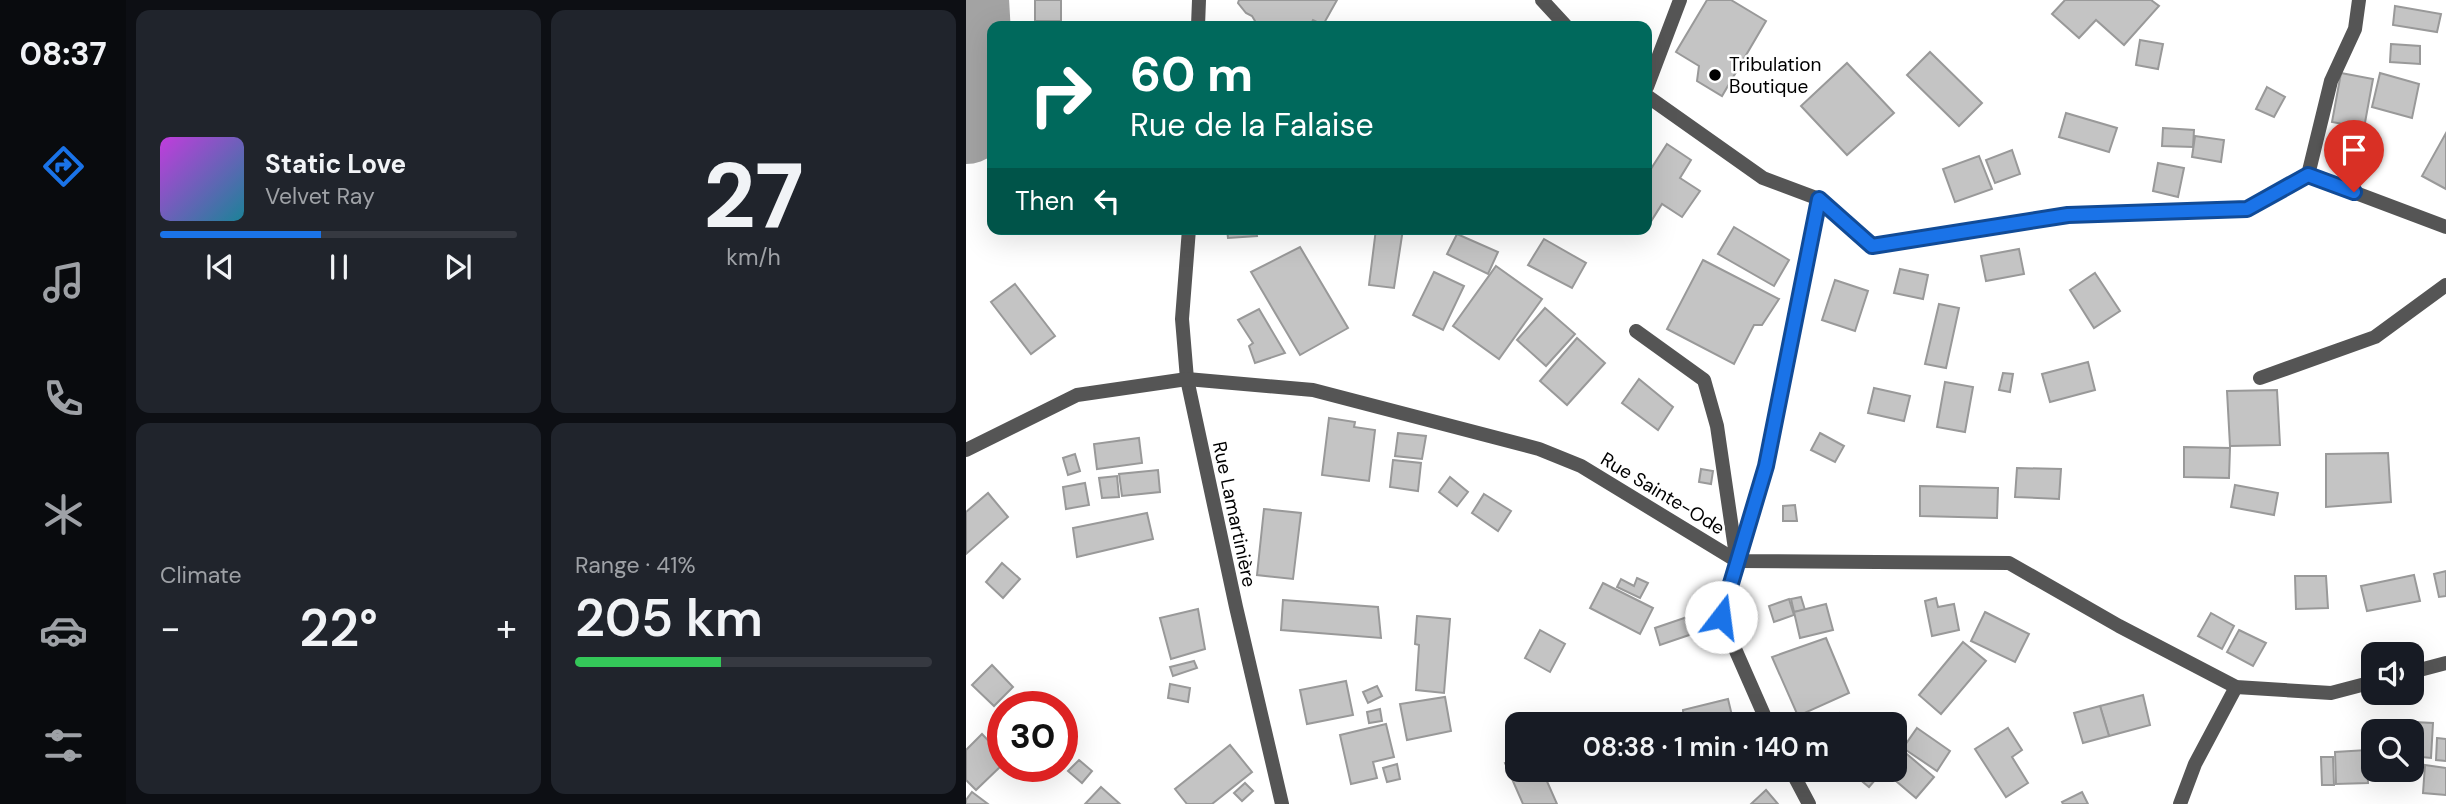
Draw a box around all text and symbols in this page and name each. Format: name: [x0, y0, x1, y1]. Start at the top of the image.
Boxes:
text: 08:37: [19, 33, 107, 75]
text: 60 m: [1130, 42, 1253, 106]
icon: right: [1015, 49, 1106, 140]
place label: Tribulation Boutique: [1729, 52, 1821, 99]
marker: Tribulation Boutique: [1707, 67, 1723, 83]
text: Rue de la Falaise: [1130, 104, 1374, 146]
pin: [2324, 120, 2384, 192]
icon: arrive: [2335, 131, 2373, 169]
text: 27: [703, 137, 804, 255]
icon: directions: [39, 142, 88, 191]
text: Static Love: [265, 147, 406, 181]
text: Velvet Ray: [265, 181, 375, 211]
icon: left: [1088, 182, 1126, 220]
text: Then: [1015, 184, 1074, 218]
text: km/h: [726, 242, 781, 272]
icon: previous: [201, 248, 239, 286]
icon: pause: [320, 248, 358, 286]
icon: next: [439, 248, 477, 286]
icon: music: [39, 258, 88, 307]
icon: phone: [39, 374, 88, 423]
street label: Rue Lamartinière: [1207, 439, 1262, 589]
street label: Rue Sainte-Ode: [1596, 447, 1729, 540]
icon: climate: [39, 490, 88, 539]
text: Range · 41%: [575, 550, 696, 580]
text: Climate: [160, 560, 242, 590]
position arrow: [1684, 580, 1758, 654]
text: 205 km: [575, 584, 763, 652]
text: 22°: [299, 594, 378, 662]
text: −: [160, 603, 181, 653]
text: +: [496, 603, 517, 653]
icon: car: [39, 606, 88, 655]
map controls: [2361, 642, 2424, 782]
button: sound: [2361, 642, 2424, 705]
speed limit sign: 30: [987, 691, 1078, 782]
button: search: [2361, 719, 2424, 782]
icon: filters: [39, 721, 88, 770]
text: 08:38 · 1 min · 140 m: [1583, 730, 1829, 764]

